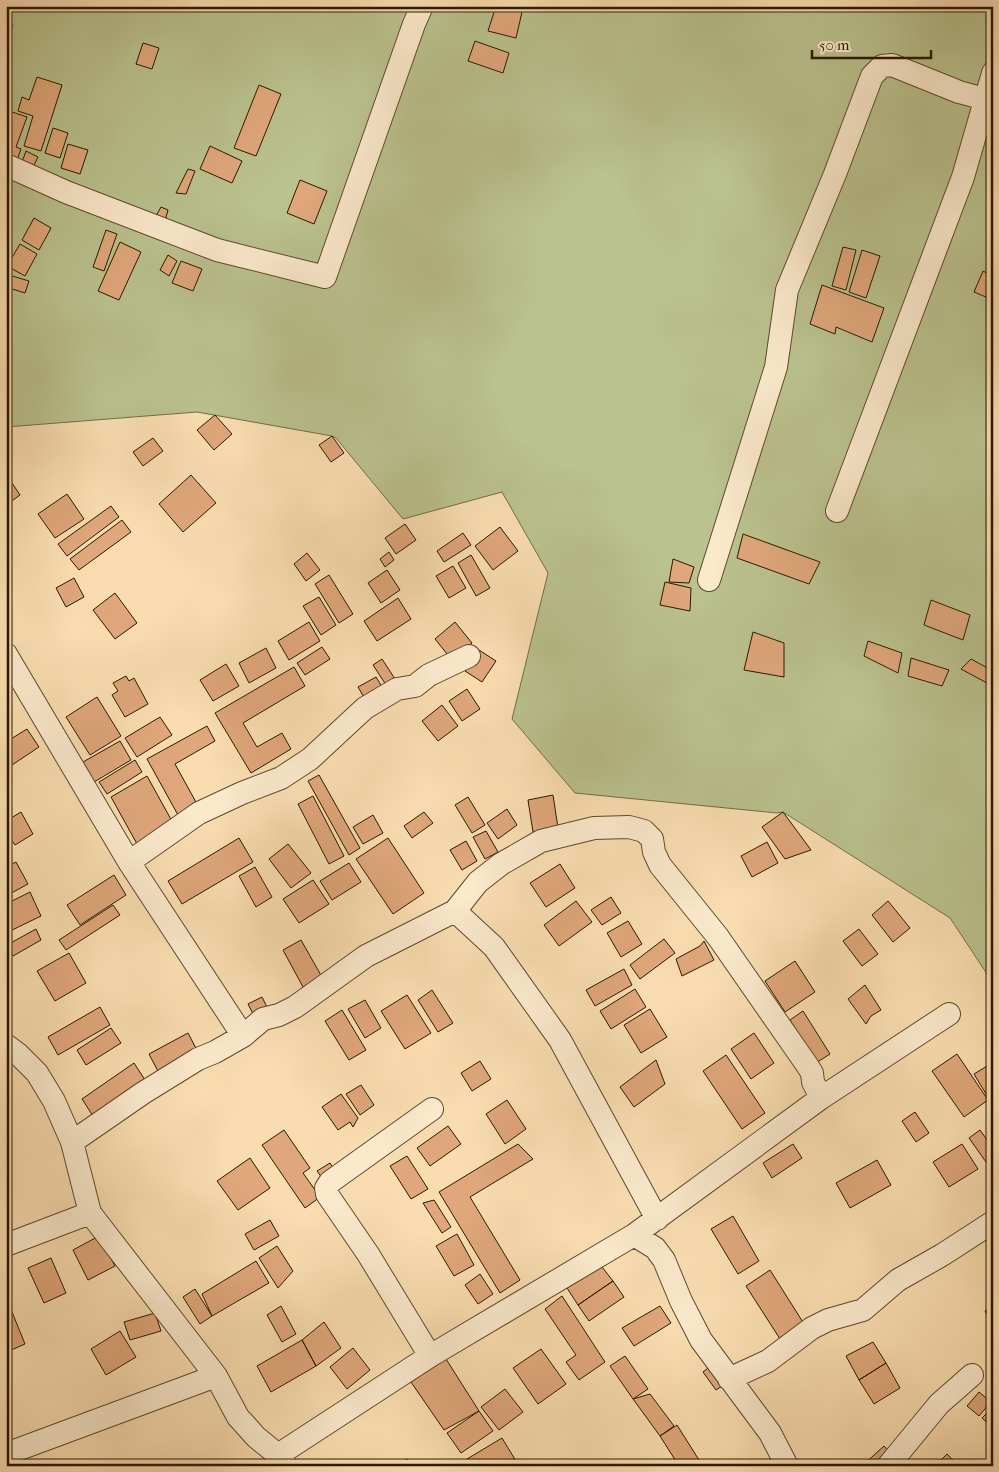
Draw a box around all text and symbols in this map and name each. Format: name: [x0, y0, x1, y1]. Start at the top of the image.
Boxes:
scale bar: [812, 28, 930, 60]
text: 50 m: [819, 36, 850, 54]

